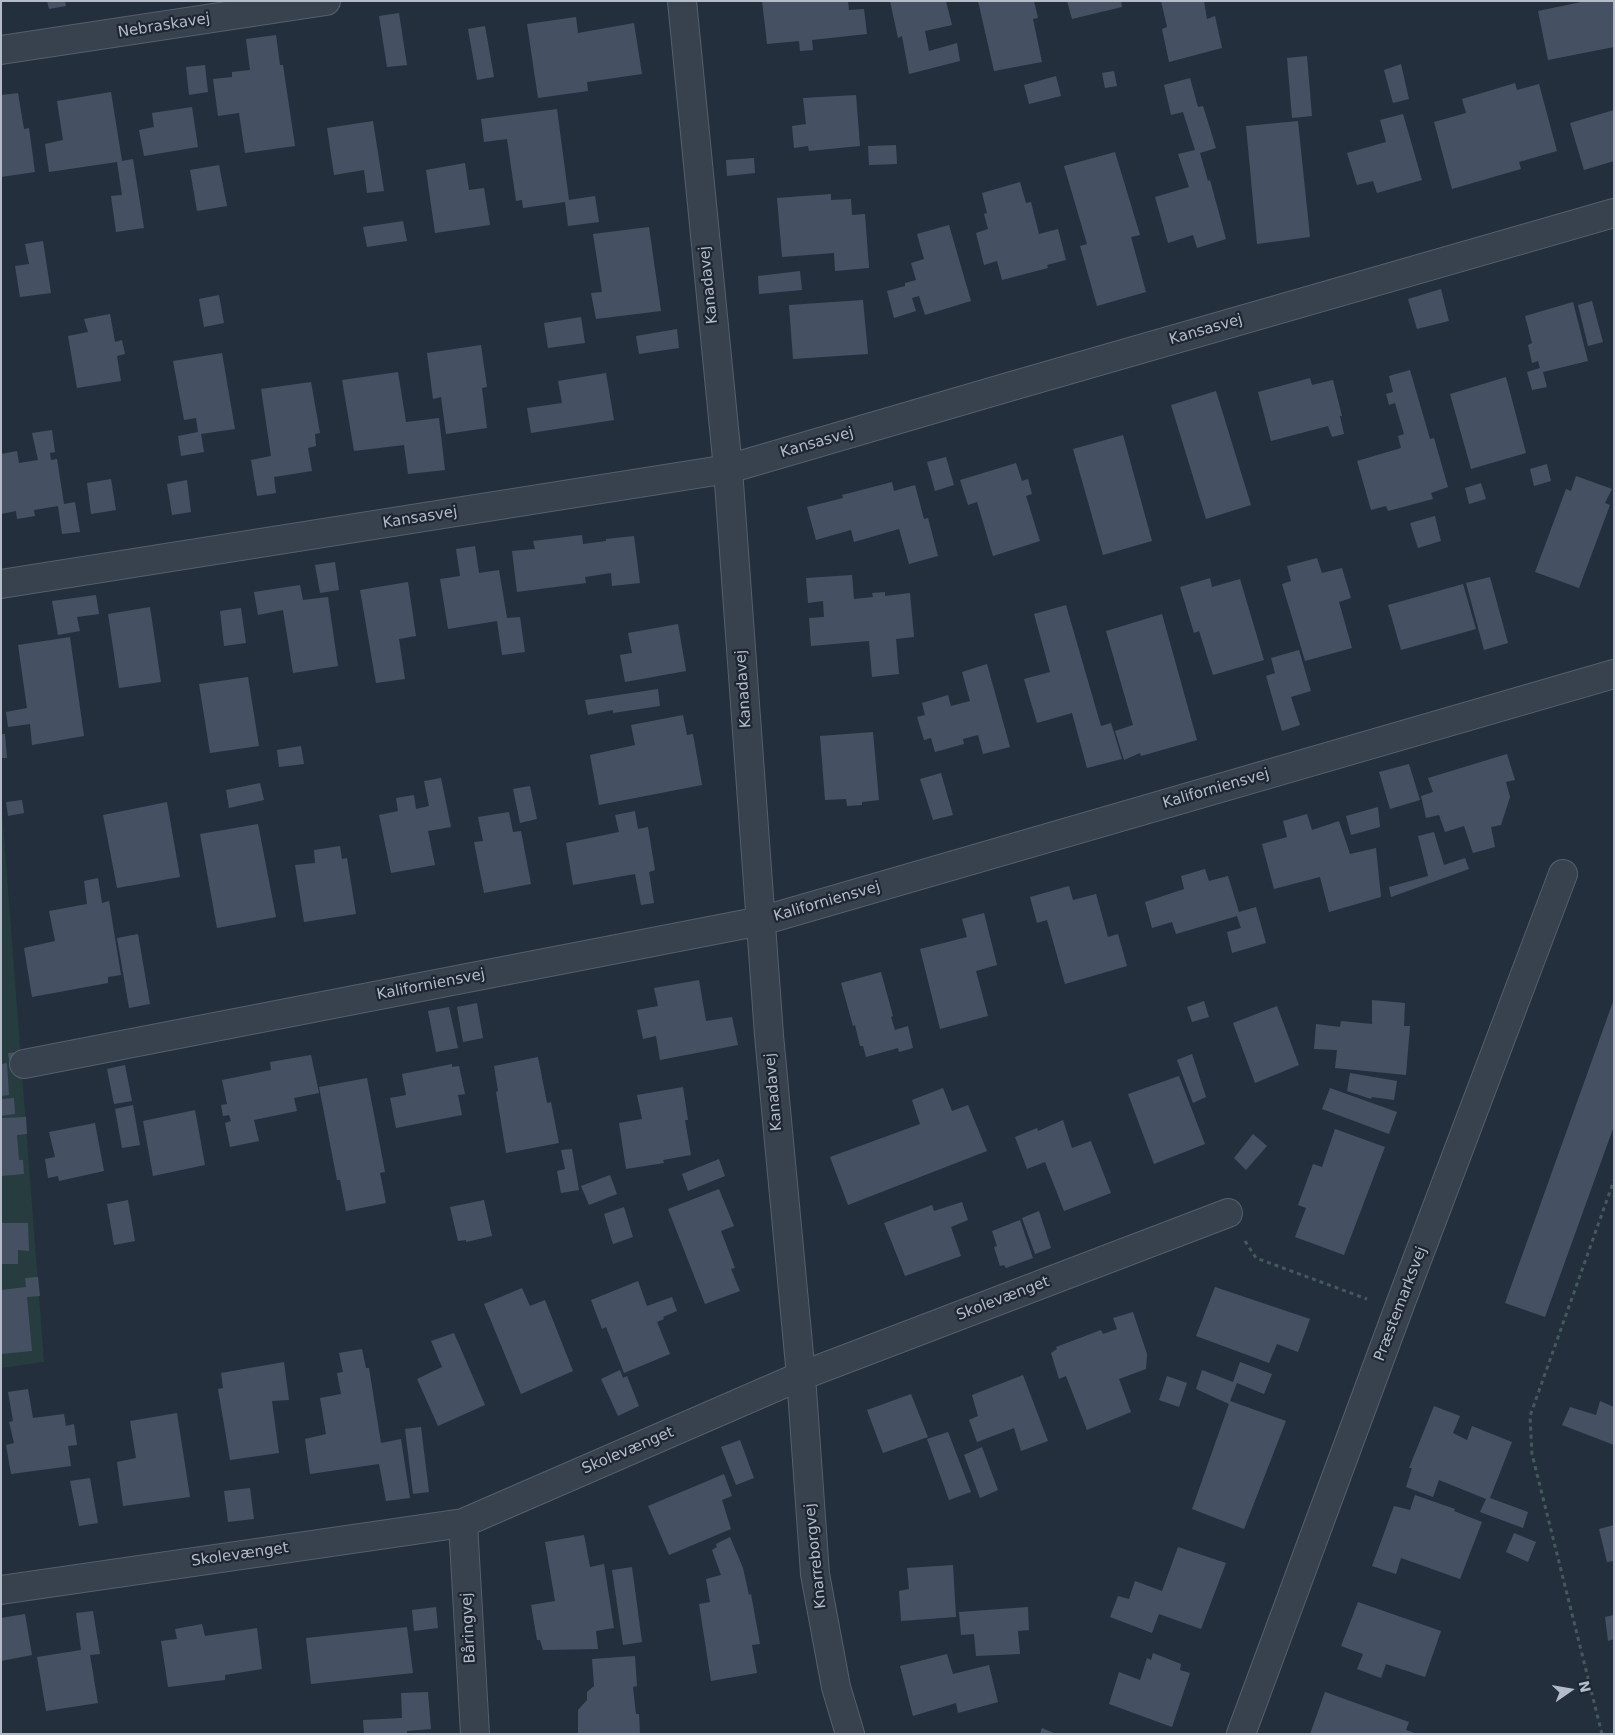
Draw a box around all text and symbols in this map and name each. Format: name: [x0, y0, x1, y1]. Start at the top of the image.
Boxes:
street label: Nebraskavej: [117, 10, 211, 42]
street label: Kanadavej: [696, 245, 722, 325]
street label: Kansasvej: [1167, 311, 1245, 349]
street label: Kansasvej: [778, 424, 856, 462]
street label: Kansasvej: [381, 503, 459, 533]
street label: Kanadavej: [732, 649, 756, 729]
street label: Kaliforniensvej: [1161, 765, 1271, 813]
street label: Kaliforniensvej: [772, 878, 882, 926]
street label: Kaliforniensvej: [375, 966, 487, 1004]
street label: Kanadavej: [762, 1052, 786, 1132]
street label: Præstemarksvej: [1371, 1244, 1431, 1364]
street label: Skolevænget: [954, 1273, 1052, 1325]
street label: Skolevænget: [579, 1424, 677, 1478]
street label: Knarreborgvej: [802, 1502, 830, 1610]
street label: Skolevænget: [190, 1539, 290, 1571]
street label: Båringvej: [458, 1592, 480, 1664]
north arrow: [1545, 1665, 1595, 1715]
text: N: [1576, 1679, 1594, 1694]

